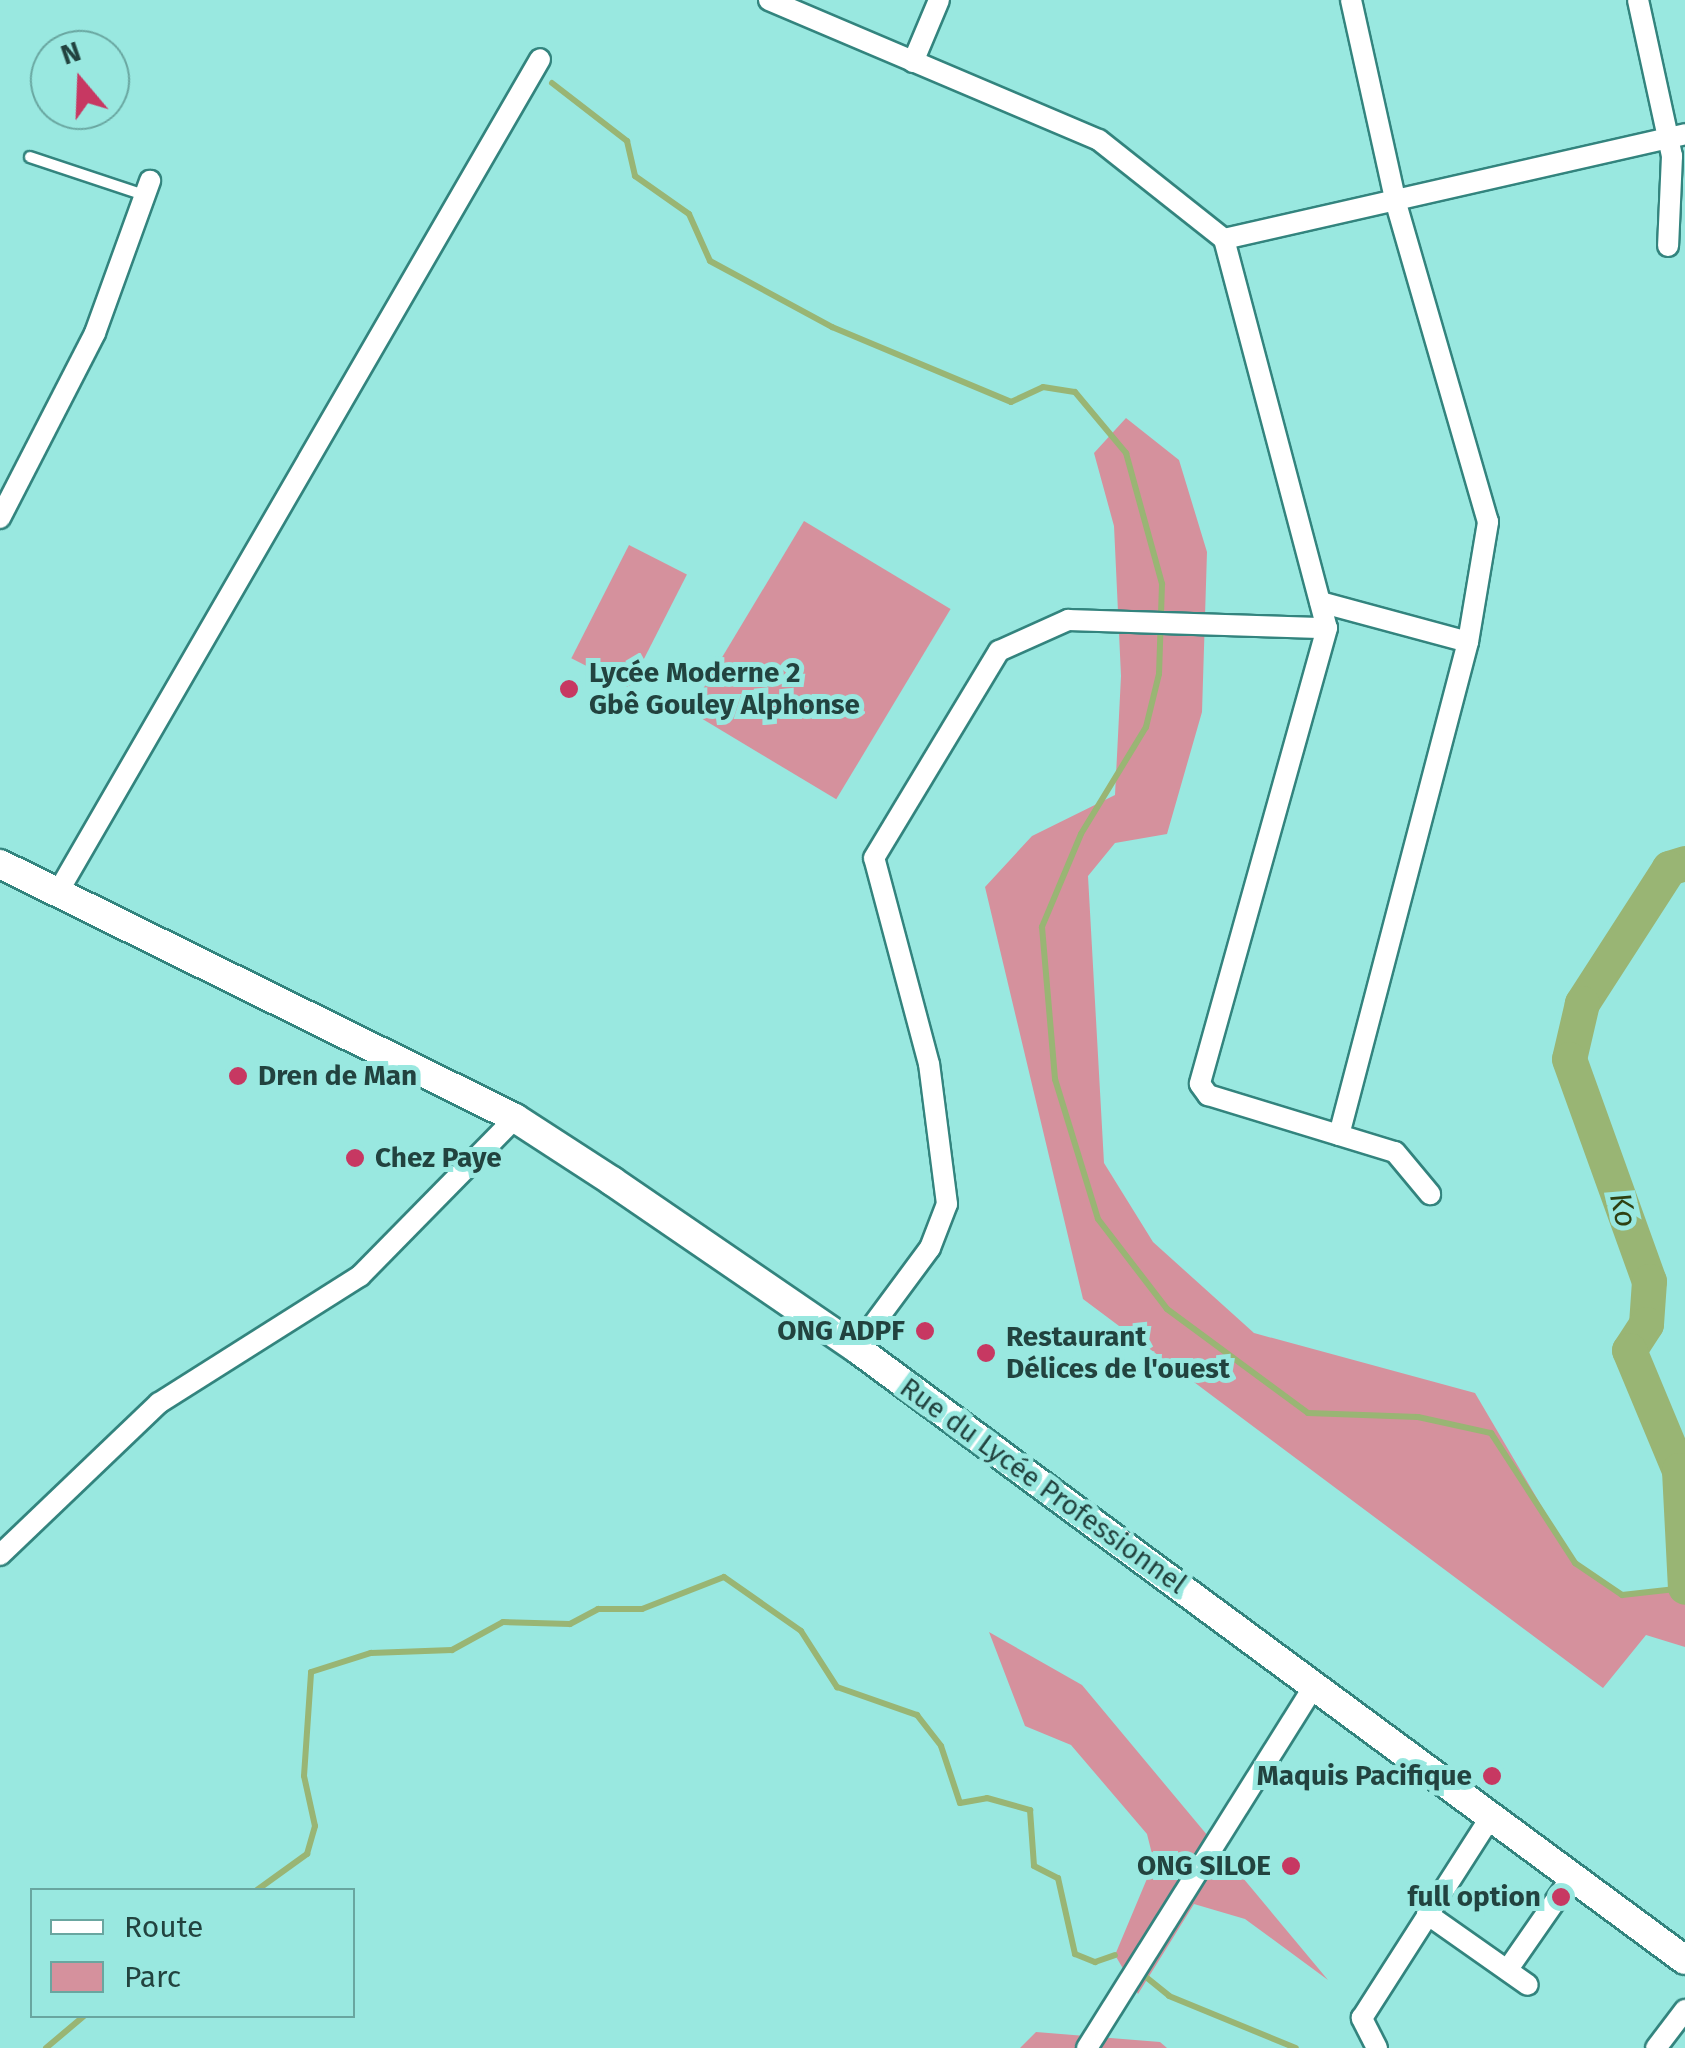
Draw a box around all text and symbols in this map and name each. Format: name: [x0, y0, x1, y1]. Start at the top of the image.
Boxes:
north arrow: [30, 30, 130, 130]
text: N: [57, 34, 85, 72]
place label: Lycée Moderne 2 Gbê Gouley Alphonse: [589, 656, 860, 722]
marker: Lycée Moderne 2 Gbê Gouley Alphonse: [558, 678, 580, 700]
place label: Dren de Man: [258, 1059, 417, 1093]
marker: Dren de Man: [227, 1065, 249, 1087]
place label: Chez Paye: [375, 1141, 502, 1175]
marker: Chez Paye: [344, 1147, 366, 1169]
water label: Ko: [1602, 1189, 1644, 1231]
place label: ONG ADPF: [777, 1314, 905, 1348]
marker: ONG ADPF: [914, 1320, 936, 1342]
place label: Restaurant Délices de l'ouest: [1006, 1320, 1230, 1386]
marker: Restaurant Délices de l'ouest: [975, 1342, 997, 1364]
street label: Rue du Lycée Professionnel: [893, 1371, 1193, 1601]
place label: Maquis Pacifique: [1257, 1759, 1472, 1793]
marker: Maquis Pacifique: [1481, 1765, 1503, 1787]
place label: ONG SILOE: [1137, 1849, 1271, 1883]
marker: ONG SILOE: [1280, 1855, 1302, 1877]
place label: full option: [1407, 1880, 1541, 1914]
marker: full option: [1550, 1886, 1572, 1908]
legend: [30, 1888, 355, 2018]
text: Route: [124, 1909, 203, 1945]
text: Parc: [124, 1959, 181, 1995]

